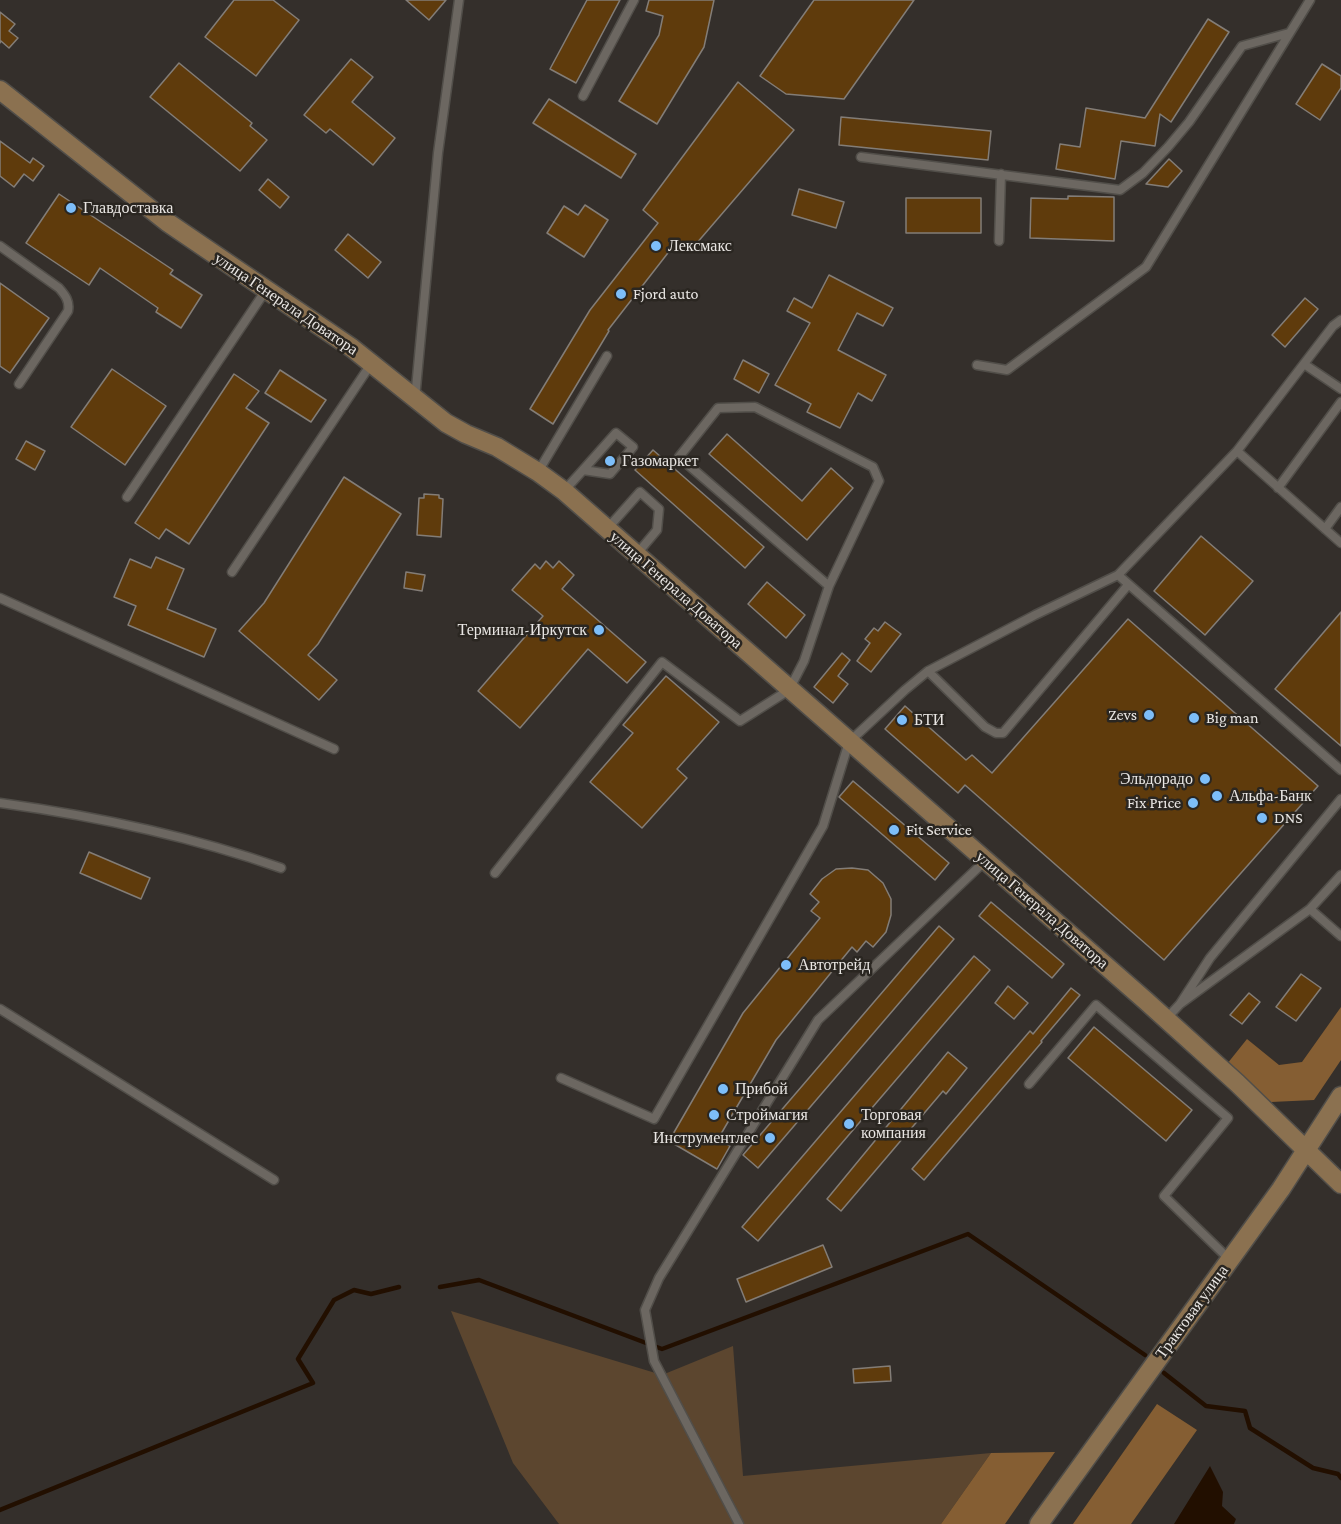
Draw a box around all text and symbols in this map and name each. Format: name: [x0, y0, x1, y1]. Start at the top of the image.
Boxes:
place label: Главдоставка: [83, 198, 173, 218]
marker: Главдоставка: [64, 201, 78, 215]
place label: Лексмакс: [668, 236, 732, 256]
marker: Лексмакс: [649, 239, 663, 253]
street label: улица Генерала Доватора: [210, 249, 362, 359]
place label: Fjord auto: [633, 284, 698, 304]
marker: Fjord auto: [614, 287, 628, 301]
place label: Газомаркет: [622, 451, 698, 471]
marker: Газомаркет: [603, 454, 617, 468]
street label: улица Генерала Доватора: [606, 527, 746, 653]
place label: Терминал-Иркутск: [458, 620, 587, 640]
marker: Терминал-Иркутск: [592, 623, 606, 637]
place label: Zevs: [1108, 705, 1137, 725]
marker: Zevs: [1142, 708, 1156, 722]
place label: Big man: [1206, 708, 1259, 728]
place label: БТИ: [914, 710, 944, 730]
marker: Big man: [1187, 711, 1201, 725]
marker: БТИ: [895, 713, 909, 727]
place label: Эльдорадо: [1120, 769, 1193, 789]
marker: Эльдорадо: [1198, 772, 1212, 786]
place label: Альфа-Банк: [1229, 786, 1312, 806]
marker: Альфа-Банк: [1210, 789, 1224, 803]
place label: Fix Price: [1127, 793, 1181, 813]
marker: Fix Price: [1186, 796, 1200, 810]
place label: DNS: [1274, 808, 1303, 828]
marker: DNS: [1255, 811, 1269, 825]
place label: Fit Service: [906, 820, 972, 840]
marker: Fit Service: [887, 823, 901, 837]
street label: улица Генерала Доватора: [972, 847, 1112, 973]
place label: Автотрейд: [798, 955, 870, 975]
marker: Автотрейд: [779, 958, 793, 972]
place label: Прибой: [735, 1079, 788, 1099]
marker: Прибой: [716, 1082, 730, 1096]
place label: Строймагия: [726, 1105, 808, 1125]
place label: Торговая компания: [861, 1105, 926, 1143]
marker: Строймагия: [707, 1108, 721, 1122]
marker: Торговая компания: [842, 1117, 856, 1131]
place label: Инструментлес: [653, 1128, 758, 1148]
marker: Инструментлес: [763, 1131, 777, 1145]
street label: Трактовая улица: [1152, 1261, 1232, 1363]

